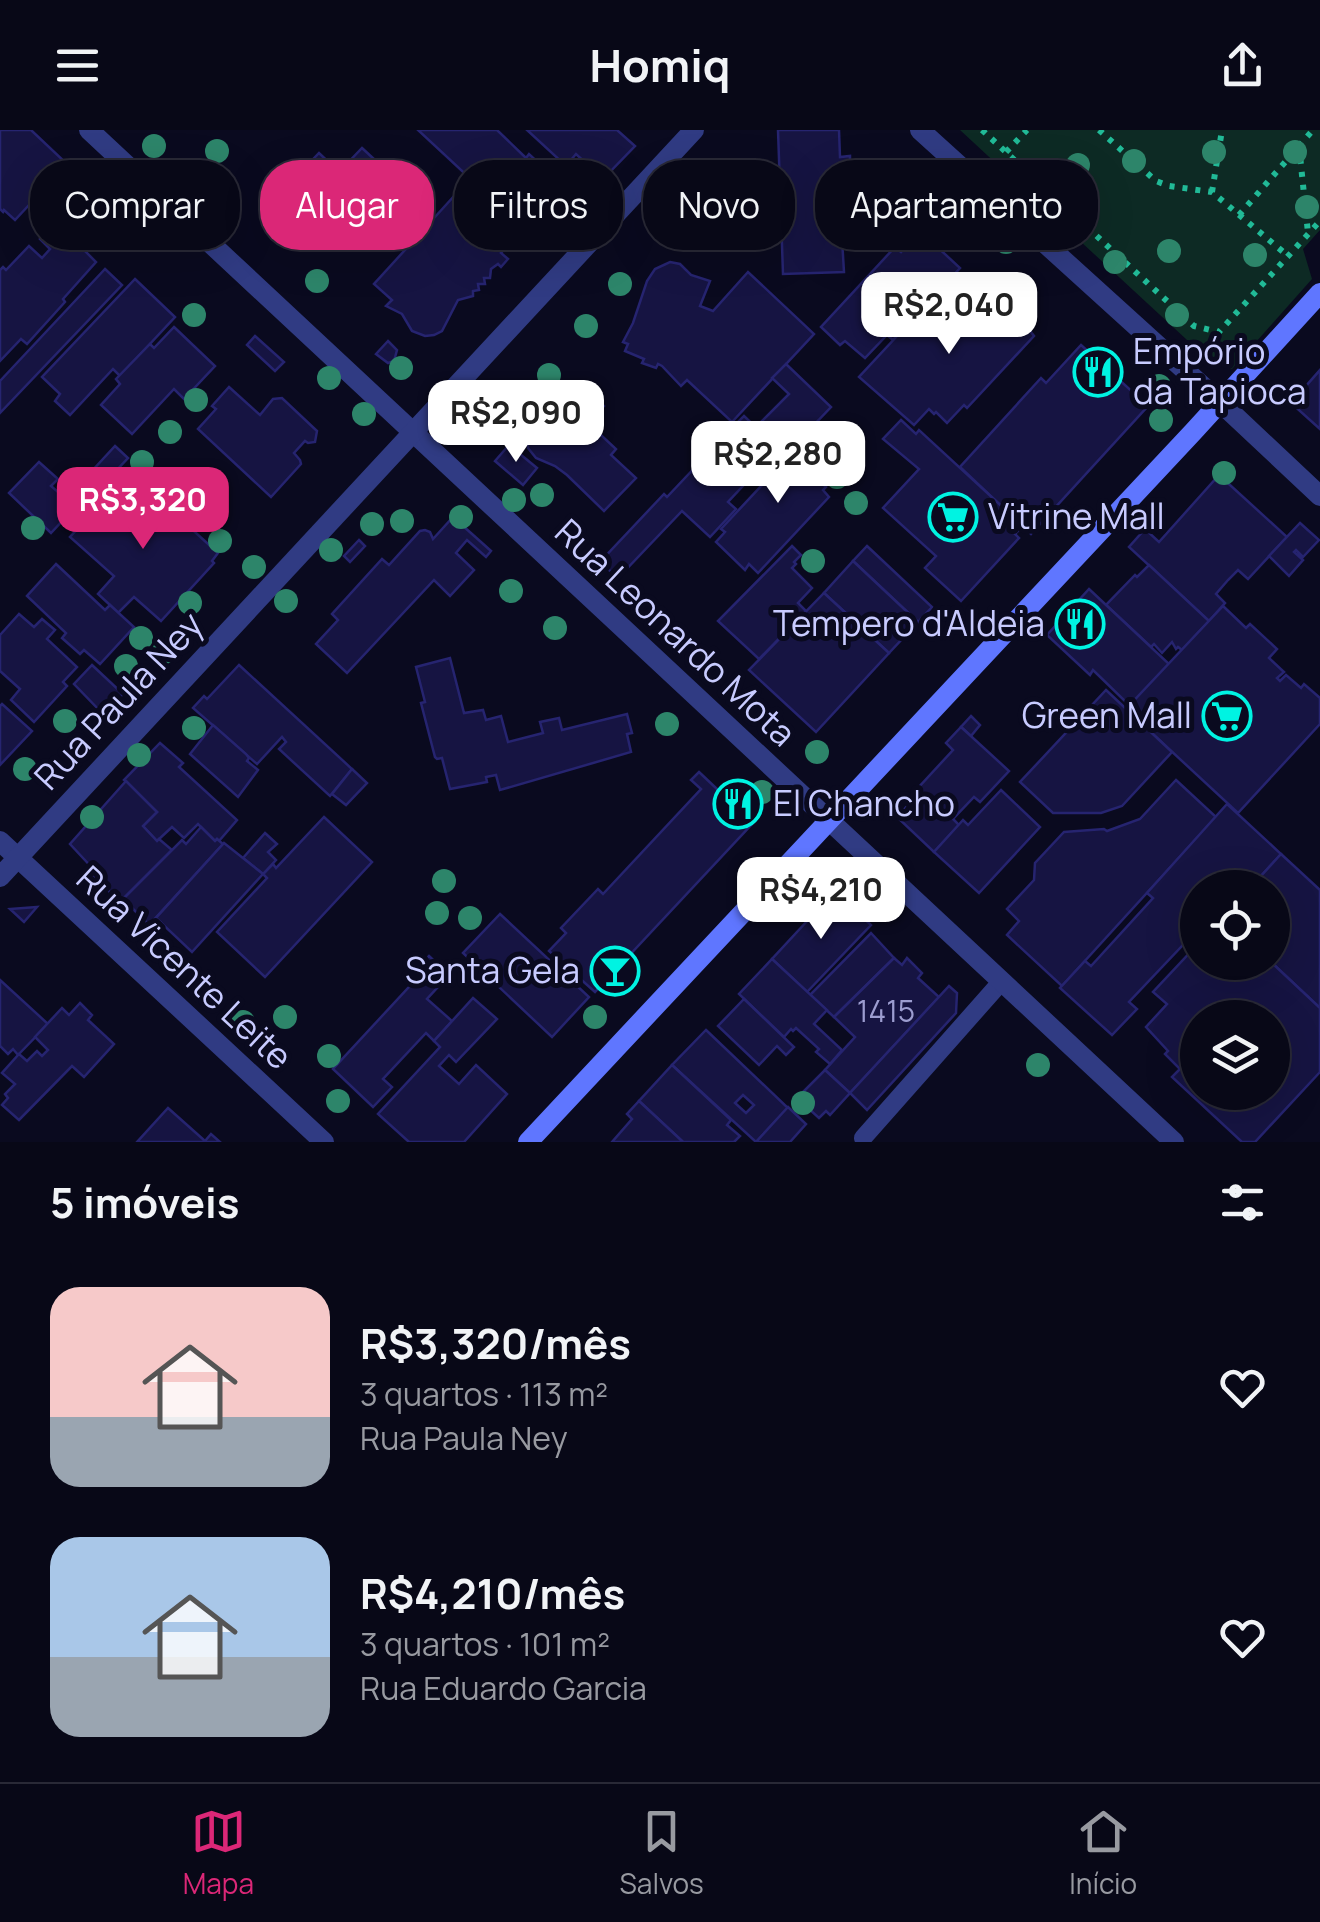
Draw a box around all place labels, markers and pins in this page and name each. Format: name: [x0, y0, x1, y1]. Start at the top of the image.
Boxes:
pin: R$2,040: [857, 272, 1041, 357]
place label: Empório da Tapioca: [1133, 327, 1306, 415]
restaurant icon: Empório da Tapioca: [1072, 346, 1124, 398]
pin: R$2,090: [424, 380, 608, 465]
pin: R$2,280: [686, 421, 870, 506]
pin: R$3,320: [51, 467, 235, 552]
supermarket icon: Vitrine Mall: [927, 491, 979, 543]
place label: Vitrine Mall: [988, 492, 1165, 540]
restaurant icon: Tempero d'Aldeia: [1054, 598, 1106, 650]
place label: Tempero d'Aldeia: [773, 599, 1045, 647]
supermarket icon: Green Mall: [1201, 690, 1253, 742]
place label: Green Mall: [1022, 691, 1192, 739]
restaurant icon: El Chancho: [712, 778, 764, 830]
place label: El Chancho: [773, 779, 955, 827]
pin: R$4,210: [729, 857, 913, 942]
bar icon: Santa Gela: [589, 945, 641, 997]
place label: Santa Gela: [405, 946, 580, 994]

